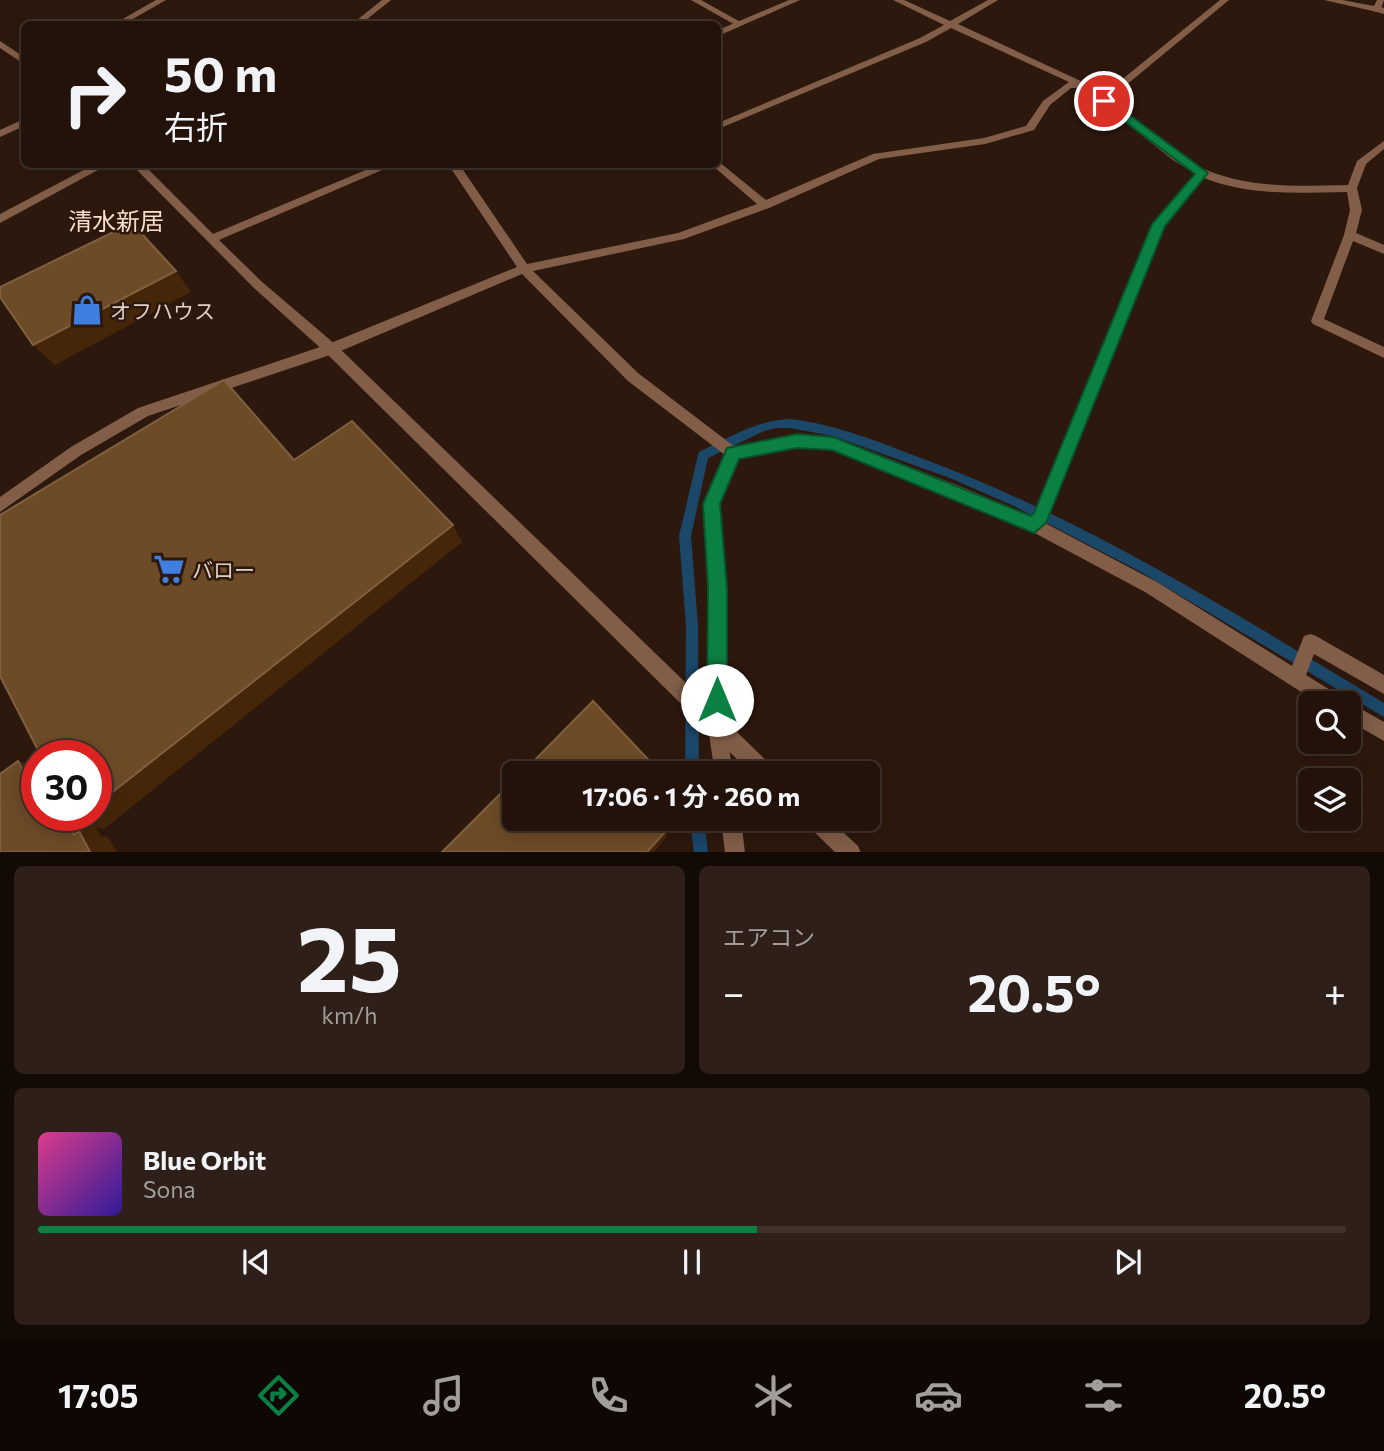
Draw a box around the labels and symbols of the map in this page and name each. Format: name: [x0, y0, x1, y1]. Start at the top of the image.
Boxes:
pin: [1074, 71, 1134, 131]
district label: 清水新居: [68, 206, 164, 235]
shop icon: オフハウス: [70, 293, 104, 327]
place label: オフハウス: [110, 298, 215, 323]
supermarket icon: バロー: [152, 552, 186, 586]
place label: バロー: [192, 557, 255, 582]
position arrow: [680, 663, 754, 737]
speed limit sign: 30: [21, 740, 112, 831]

